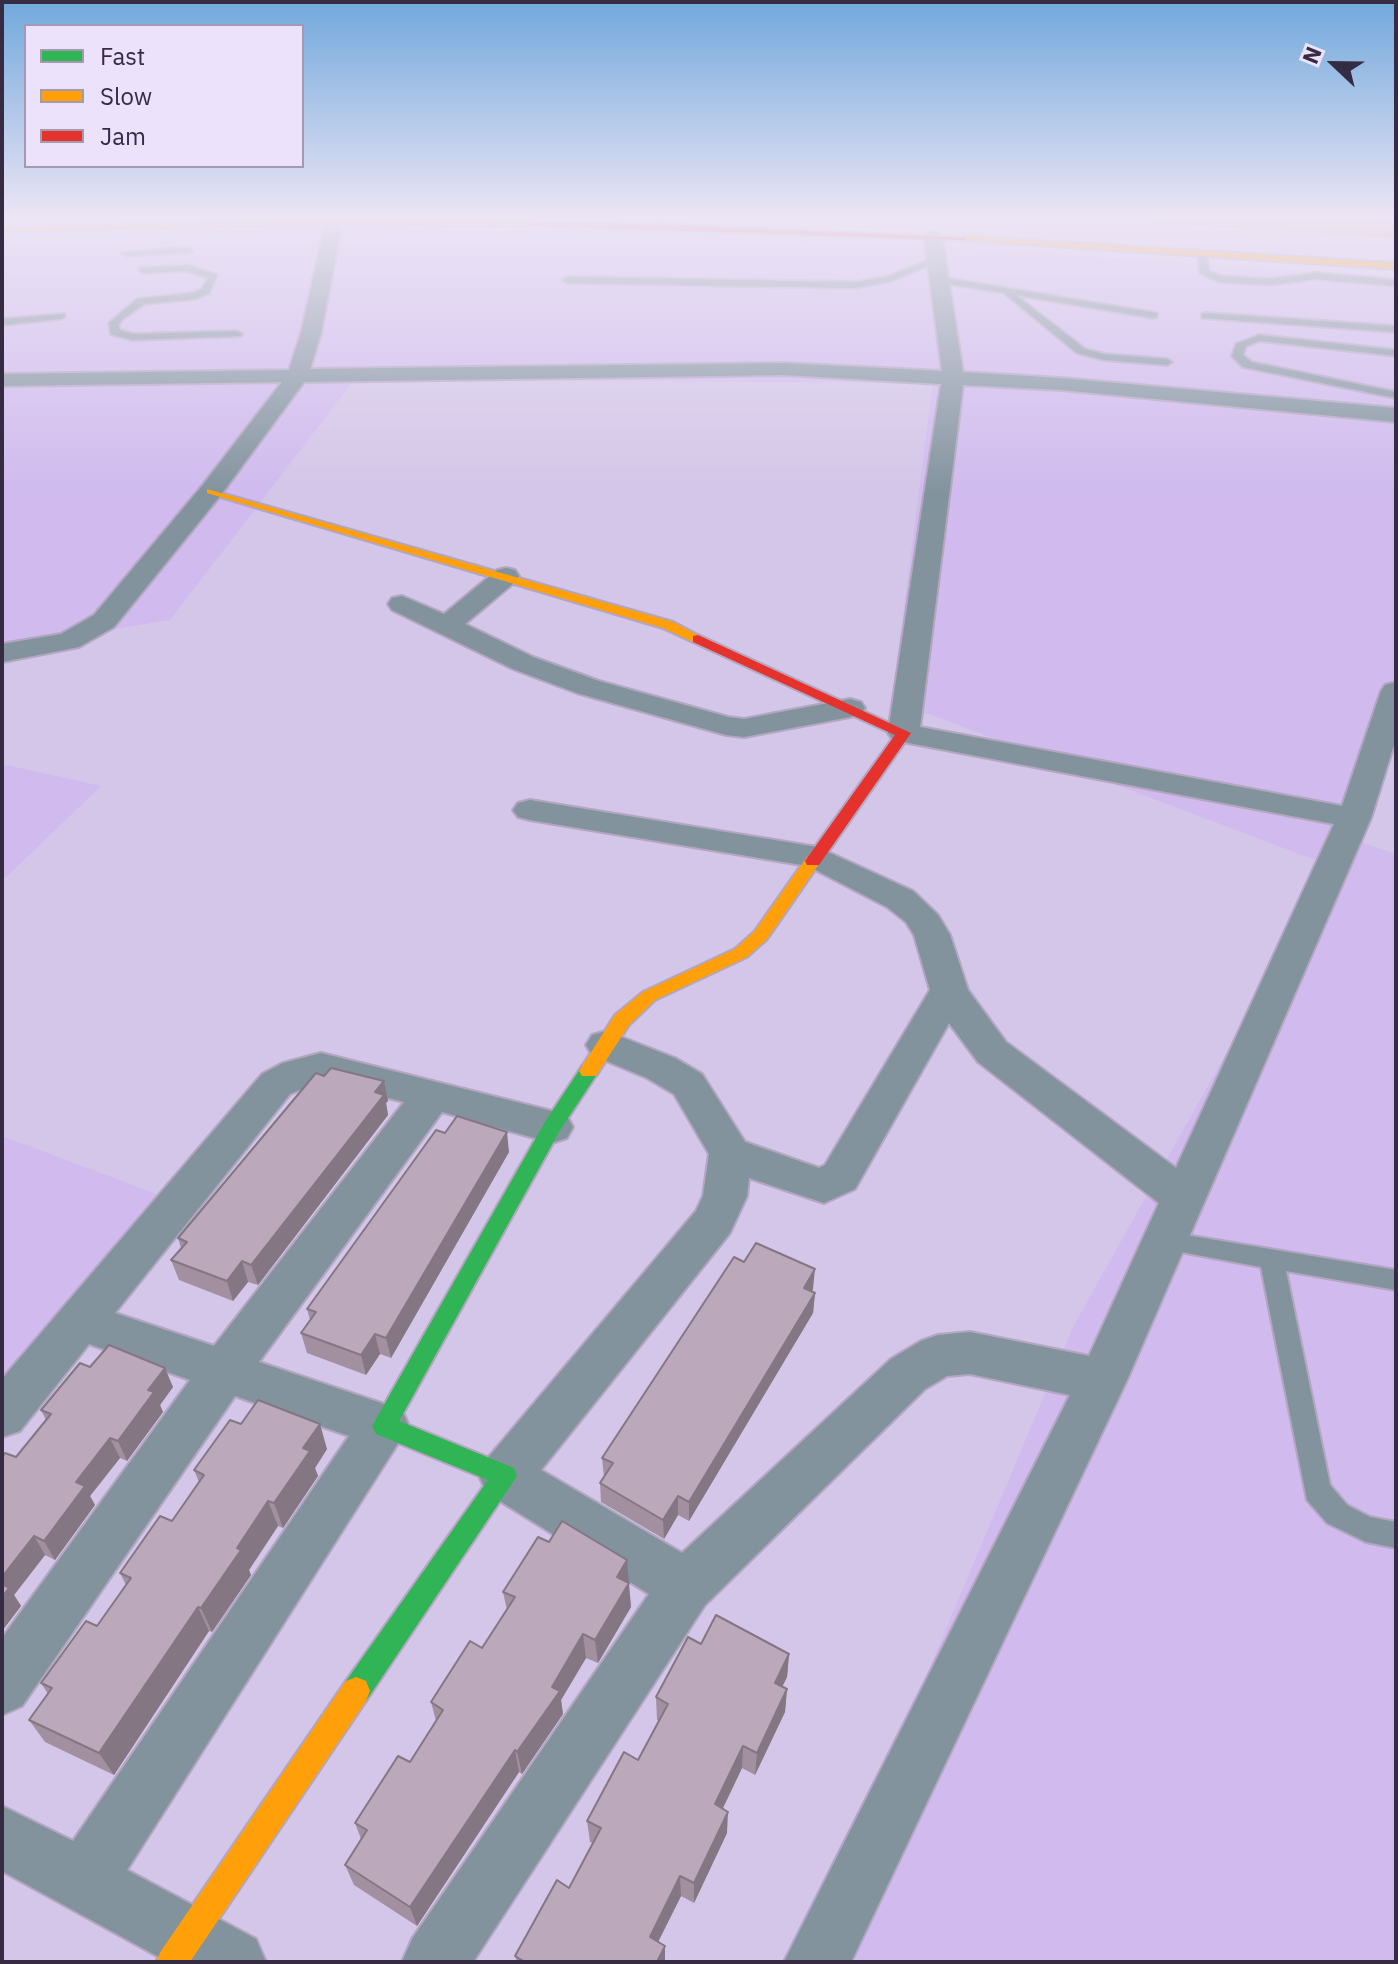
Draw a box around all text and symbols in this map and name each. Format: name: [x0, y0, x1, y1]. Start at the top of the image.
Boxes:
legend: [24, 24, 304, 168]
north arrow: [1294, 24, 1374, 104]
text: Fast: [100, 40, 145, 72]
text: N: [1295, 42, 1328, 68]
text: Slow: [100, 80, 152, 112]
text: Jam: [100, 120, 146, 152]

